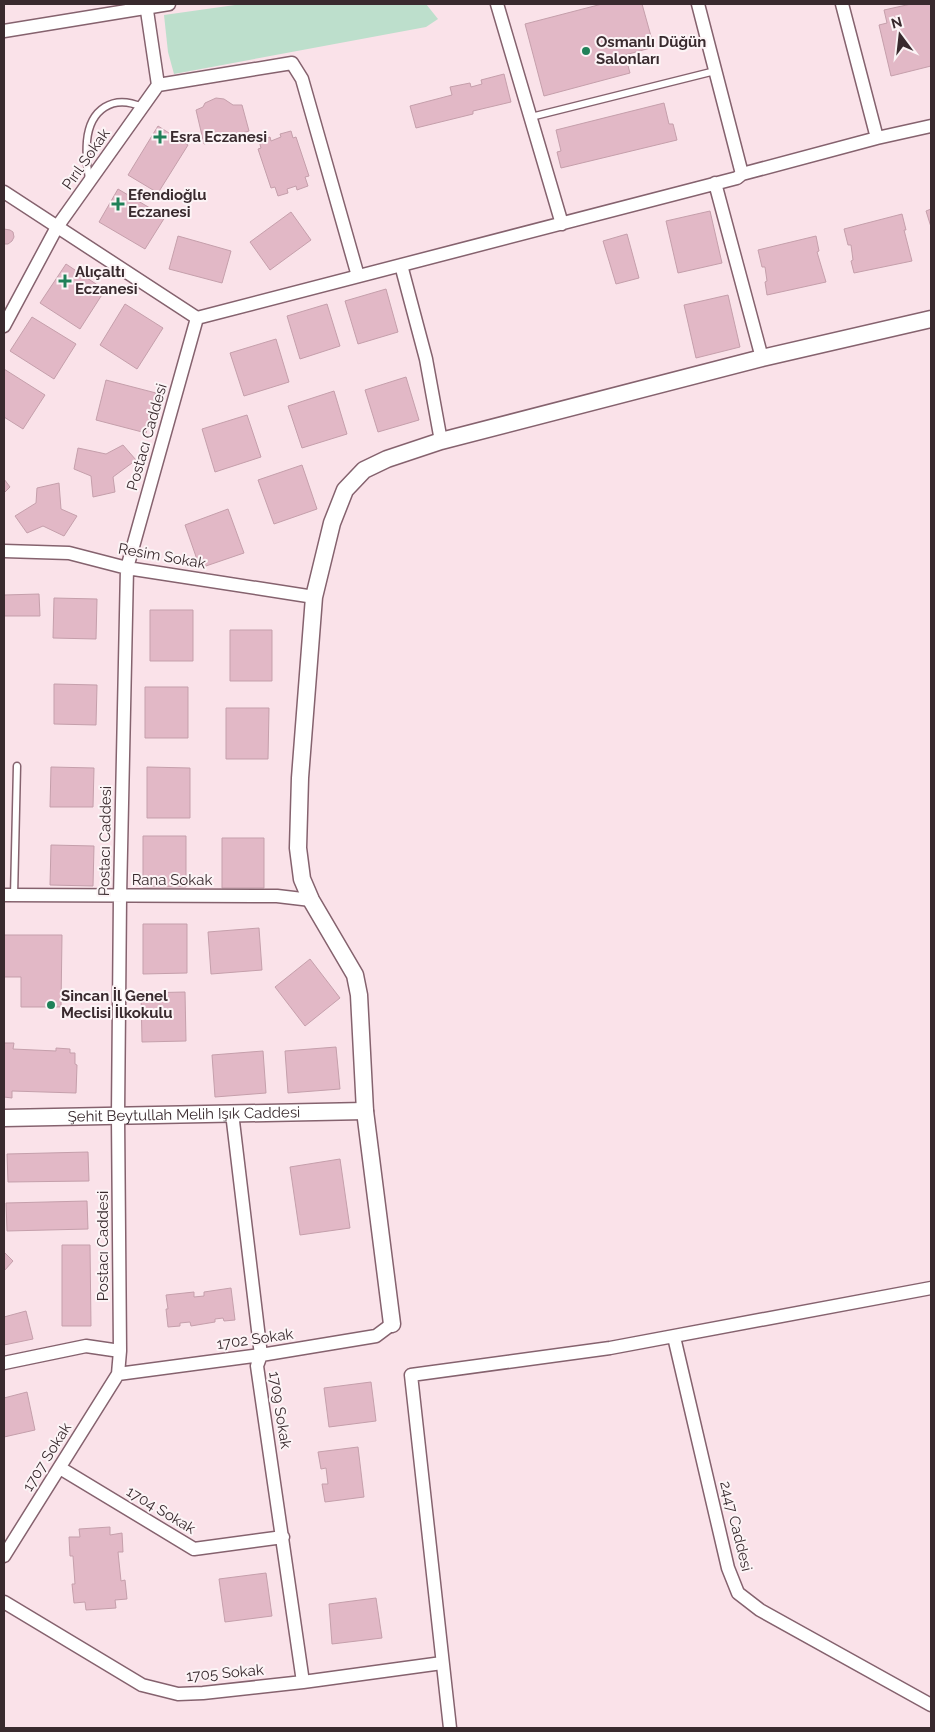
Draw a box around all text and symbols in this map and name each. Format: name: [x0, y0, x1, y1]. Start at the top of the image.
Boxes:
north arrow: [875, 10, 925, 60]
text: N: [889, 13, 904, 32]
place label: Osmanlı Düğün Salonları: [596, 33, 706, 68]
marker: Osmanlı Düğün Salonları: [580, 45, 592, 57]
street label: Pırıl Sokak: [58, 125, 114, 193]
place label: Esra Eczanesi: [170, 128, 267, 146]
marker: Esra Eczanesi: [154, 131, 166, 143]
place label: Efendioğlu Eczanesi: [128, 186, 207, 221]
marker: Efendioğlu Eczanesi: [112, 198, 124, 210]
place label: Alıçaltı Eczanesi: [75, 263, 138, 298]
marker: Alıçaltı Eczanesi: [59, 275, 71, 287]
street label: Postacı Caddesi: [123, 381, 171, 493]
street label: Resim Sokak: [117, 539, 207, 573]
street label: Postacı Caddesi: [95, 786, 115, 896]
street label: Rana Sokak: [132, 871, 212, 889]
place label: Sincan İl Genel Meclisi İlkokulu: [61, 987, 172, 1022]
marker: Sincan İl Genel Meclisi İlkokulu: [45, 999, 57, 1011]
street label: Şehit Beytullah Melih Işık Caddesi: [67, 1103, 300, 1126]
street label: Postacı Caddesi: [94, 1191, 112, 1301]
street label: 1702 Sokak: [216, 1325, 295, 1353]
street label: 1709 Sokak: [265, 1370, 295, 1450]
street label: 1707 Sokak: [19, 1419, 75, 1495]
street label: 2447 Caddesi: [716, 1479, 756, 1573]
street label: 1704 Sokak: [123, 1482, 199, 1538]
street label: 1705 Sokak: [186, 1661, 264, 1685]

